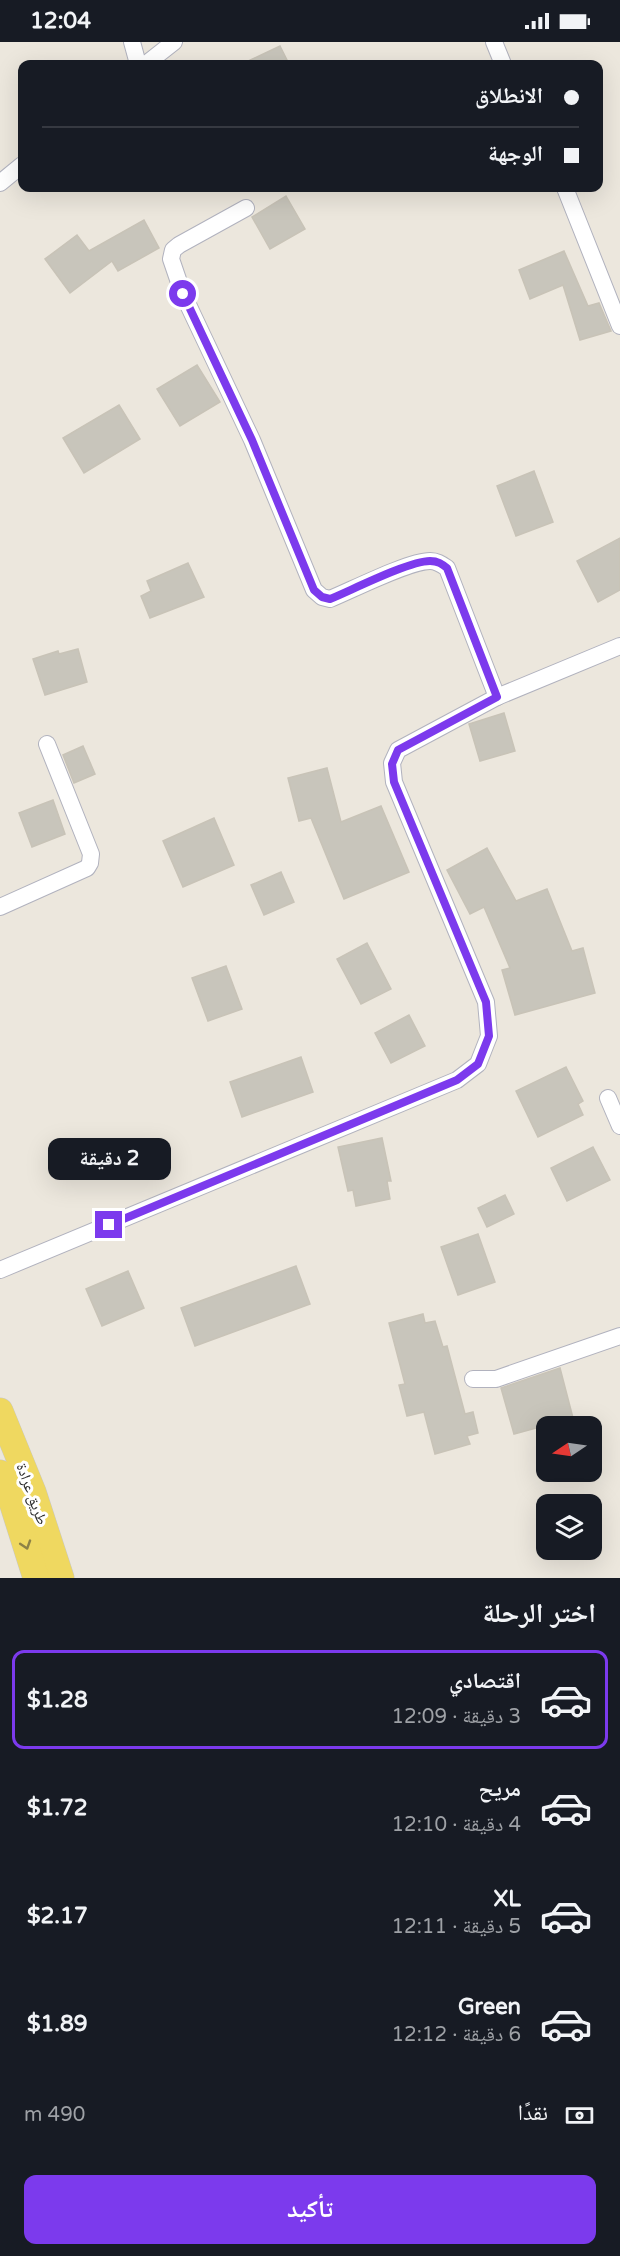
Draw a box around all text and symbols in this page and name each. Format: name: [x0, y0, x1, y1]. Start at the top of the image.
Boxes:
text: 12:04: [30, 8, 91, 34]
text: الانطلاق: [475, 83, 543, 109]
text: الوجهة: [488, 141, 543, 167]
route start: [169, 280, 196, 307]
callout: 2 دقيقة: [48, 1138, 170, 1180]
text: 2 دقيقة: [80, 1147, 139, 1171]
route end: [95, 1211, 122, 1238]
north arrow: [536, 1416, 602, 1482]
map controls: [536, 1416, 602, 1560]
street label: طريق عرادة: [12, 1461, 51, 1528]
button: layers: [536, 1494, 602, 1560]
one-way arrow: [19, 1539, 31, 1550]
text: اختر الرحلة: [482, 1597, 596, 1630]
text: اقتصادي: [449, 1668, 521, 1694]
icon: car: [539, 1673, 593, 1727]
text: $1.28: [27, 1687, 88, 1713]
text: 3 دقيقة · 12:09: [392, 1705, 521, 1729]
text: مريح: [478, 1776, 521, 1802]
icon: car: [539, 1781, 593, 1835]
text: $1.72: [27, 1795, 88, 1821]
text: 4 دقيقة · 12:10: [392, 1813, 521, 1837]
text: XL: [494, 1886, 521, 1912]
icon: car: [539, 1889, 593, 1943]
text: $2.17: [27, 1903, 88, 1929]
text: 5 دقيقة · 12:11: [392, 1915, 521, 1939]
text: Green: [458, 1994, 521, 2020]
icon: car: [539, 1997, 593, 2051]
text: $1.89: [27, 2011, 88, 2037]
text: 6 دقيقة · 12:12: [392, 2023, 521, 2047]
icon: cash: [563, 2099, 596, 2132]
text: نقدًا: [518, 2100, 548, 2126]
text: 490 m: [24, 2103, 85, 2127]
button: تأكيد: [24, 2175, 596, 2244]

